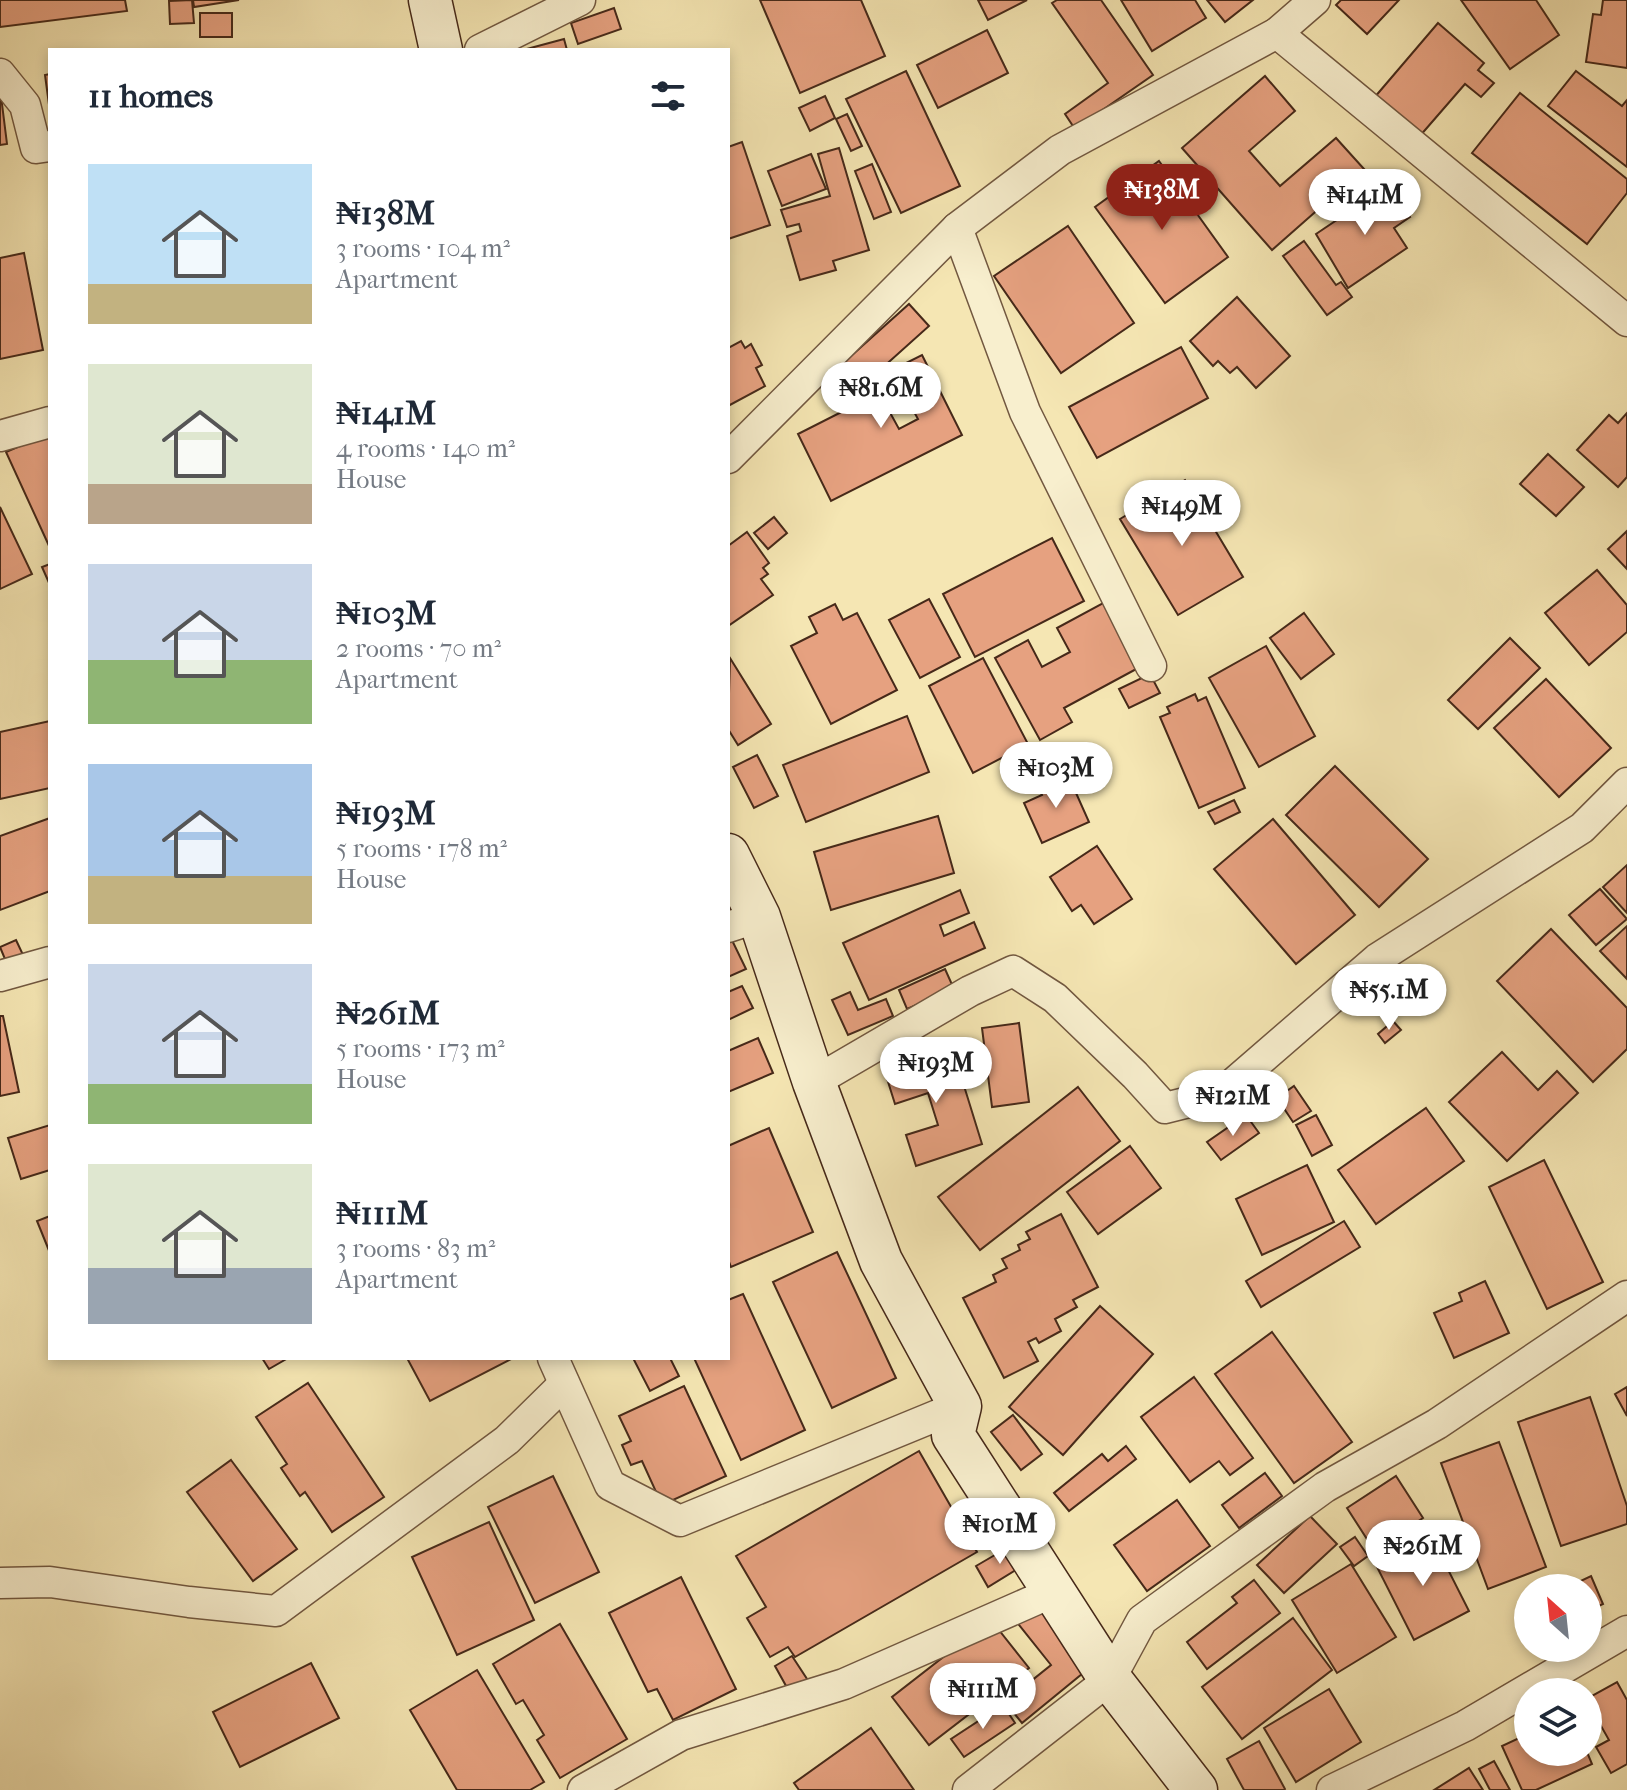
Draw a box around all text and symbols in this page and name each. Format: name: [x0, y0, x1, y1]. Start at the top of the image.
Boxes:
icon: filters: [646, 74, 690, 118]
text: 11 homes: [88, 76, 213, 116]
pin: ₦138M: [1106, 164, 1218, 232]
pin: ₦141M: [1309, 169, 1421, 237]
text: ₦138M: [1124, 174, 1200, 205]
text: ₦141M: [1327, 179, 1403, 210]
text: ₦138M: [336, 193, 435, 233]
icon: home: [152, 196, 248, 292]
text: 3 rooms · 104 m²: [336, 233, 510, 264]
text: Apartment: [336, 264, 458, 295]
pin: ₦81.6M: [816, 362, 946, 430]
text: ₦81.6M: [839, 372, 923, 403]
text: ₦141M: [336, 393, 436, 433]
icon: home: [152, 396, 248, 492]
text: 4 rooms · 140 m²: [336, 433, 515, 464]
text: House: [336, 464, 406, 495]
pin: ₦149M: [1126, 480, 1238, 548]
text: ₦149M: [1142, 490, 1222, 521]
text: ₦103M: [336, 593, 436, 633]
icon: home: [152, 596, 248, 692]
text: 2 rooms · 70 m²: [336, 633, 501, 664]
text: Apartment: [336, 664, 458, 695]
pin: ₦103M: [1000, 742, 1112, 810]
text: ₦103M: [1018, 752, 1094, 783]
text: ₦193M: [336, 793, 436, 833]
icon: home: [152, 796, 248, 892]
text: 5 rooms · 178 m²: [336, 833, 507, 864]
text: House: [336, 864, 406, 895]
pin: ₦55.1M: [1324, 964, 1454, 1032]
text: ₦55.1M: [1349, 974, 1429, 1005]
text: ₦261M: [336, 993, 440, 1033]
icon: home: [152, 996, 248, 1092]
text: 5 rooms · 173 m²: [336, 1033, 505, 1064]
pin: ₦193M: [880, 1037, 992, 1105]
text: ₦193M: [898, 1047, 974, 1078]
text: House: [336, 1064, 406, 1095]
pin: ₦121M: [1177, 1070, 1289, 1138]
text: ₦121M: [1196, 1080, 1270, 1111]
text: ₦111M: [336, 1193, 428, 1233]
icon: home: [152, 1196, 248, 1292]
text: 3 rooms · 83 m²: [336, 1233, 495, 1264]
text: Apartment: [336, 1264, 458, 1295]
pin: ₦101M: [944, 1498, 1056, 1566]
text: ₦101M: [962, 1508, 1038, 1539]
pin: ₦261M: [1367, 1520, 1479, 1588]
text: ₦261M: [1383, 1530, 1463, 1561]
north arrow: [1514, 1574, 1602, 1662]
map controls: [1514, 1574, 1602, 1766]
pin: ₦111M: [927, 1663, 1039, 1731]
text: ₦111M: [948, 1673, 1018, 1704]
button: layers: [1514, 1678, 1602, 1766]

